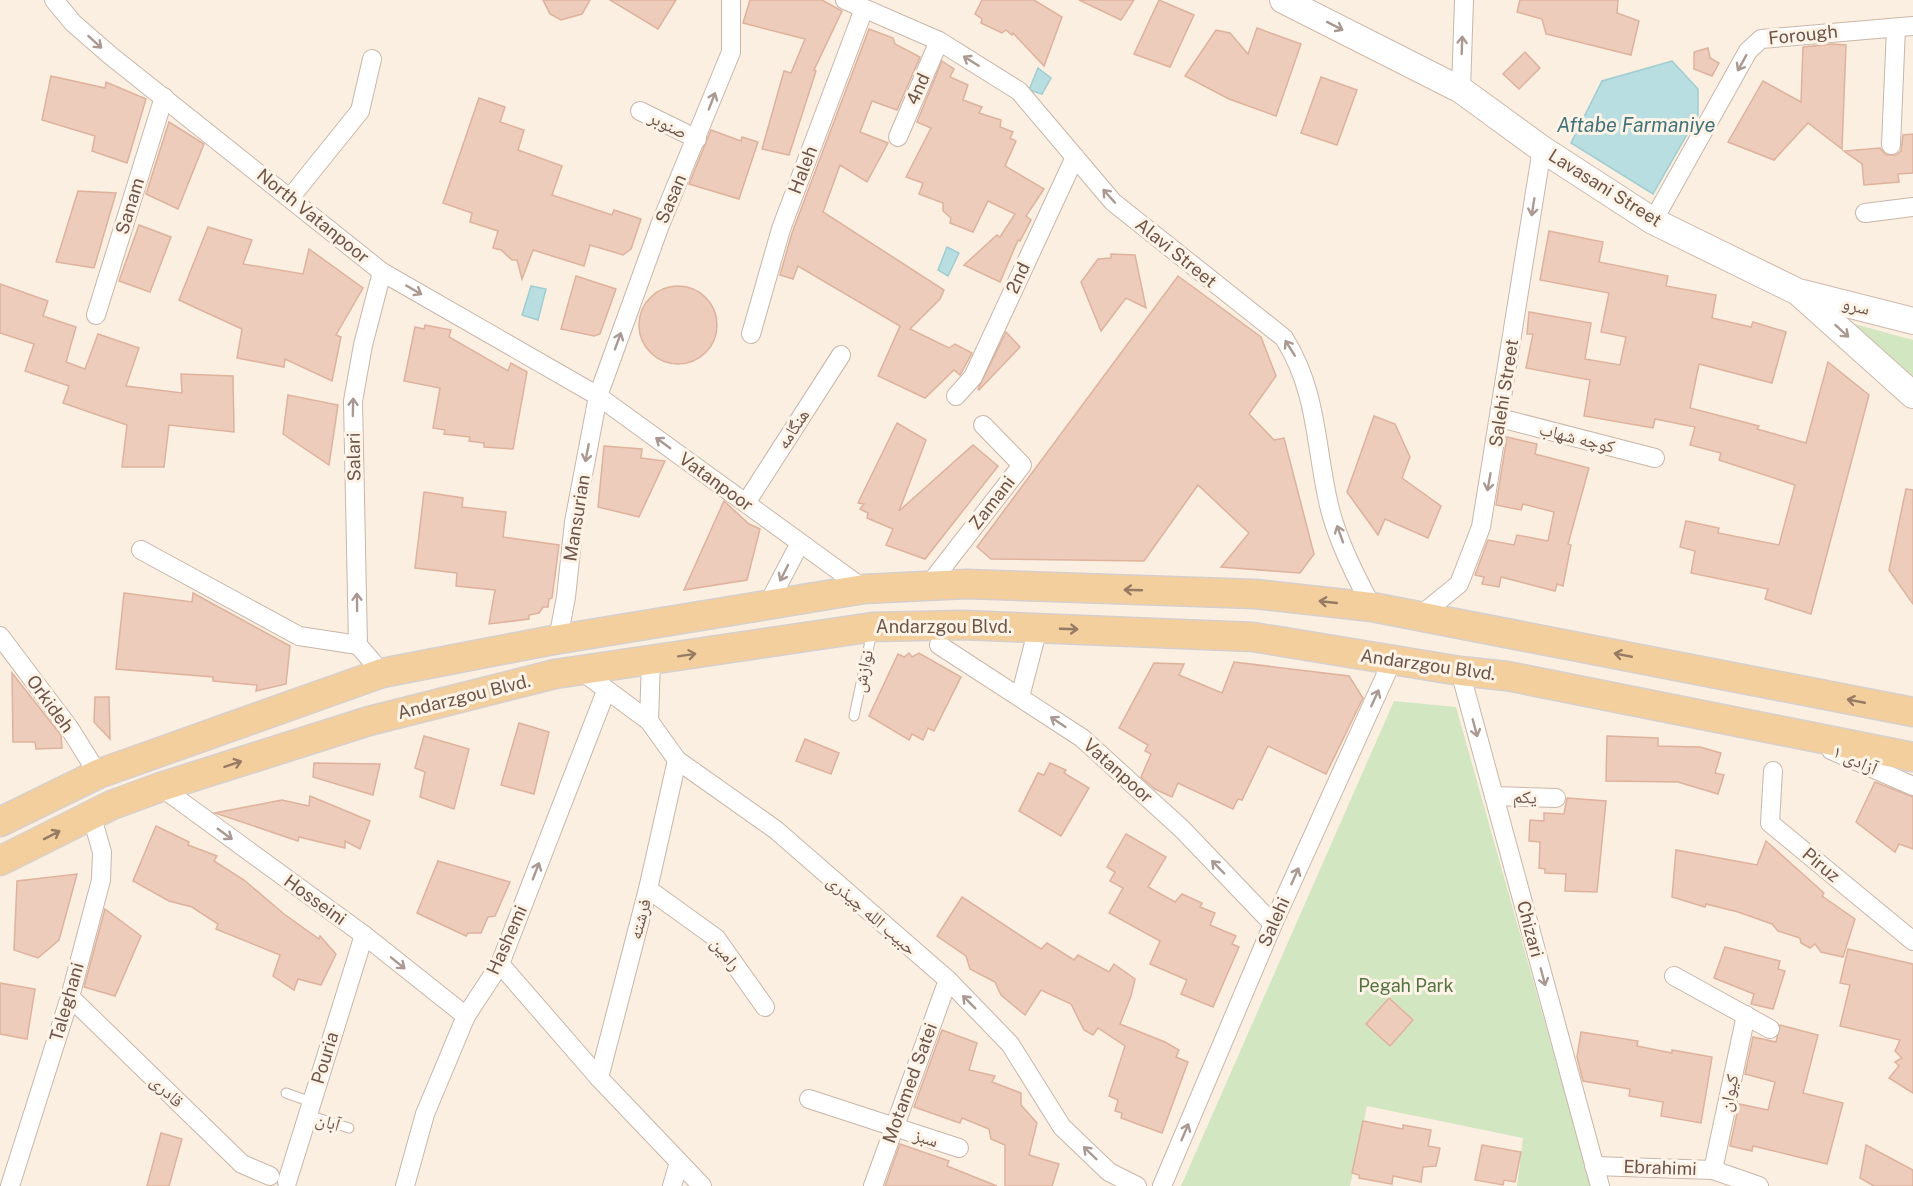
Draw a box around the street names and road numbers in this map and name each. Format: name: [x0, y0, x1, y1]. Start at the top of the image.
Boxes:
street label: Forough: [1767, 20, 1839, 49]
street label: 4nd: [901, 70, 934, 108]
street label: صنوبر: [644, 106, 691, 143]
street label: Haleh: [784, 143, 821, 197]
street label: Lavasani Street: [1545, 144, 1666, 231]
street label: North Vatanpoor: [253, 164, 374, 267]
street label: Sasan: [651, 171, 690, 227]
street label: Sanam: [111, 175, 148, 237]
street label: Alavi Street: [1132, 214, 1221, 292]
street label: 2nd: [1001, 259, 1034, 297]
street label: سرو: [1840, 292, 1872, 319]
street label: Salehi Street: [1485, 337, 1522, 448]
street label: هنگامه: [772, 405, 813, 453]
street label: کوچه شهاب: [1537, 418, 1618, 458]
street label: Salari: [343, 432, 364, 482]
street label: Vatanpoor: [675, 448, 757, 515]
street label: Zamani: [964, 472, 1019, 534]
street label: Mansurian: [559, 473, 594, 563]
street label: Andarzgou Blvd.: [876, 616, 1012, 637]
street label: Andarzgou Blvd.: [1359, 645, 1497, 684]
street label: نوازش: [848, 648, 878, 694]
street label: Andarzgou Blvd.: [395, 670, 533, 723]
street label: Orkideh: [23, 671, 78, 737]
street label: Vatanpoor: [1079, 734, 1157, 807]
street label: آزادی ۱: [1829, 740, 1881, 780]
street label: یکم: [1513, 786, 1537, 809]
street label: Piruz: [1798, 843, 1844, 886]
street label: Hosseini: [280, 870, 350, 929]
street label: حبیب الله چیذری: [823, 870, 921, 960]
street label: Salehi: [1253, 894, 1294, 950]
street label: فرشته: [624, 896, 655, 942]
street label: Chizari: [1513, 898, 1548, 959]
street label: Hashemi: [482, 902, 531, 978]
street label: رامین: [706, 933, 746, 975]
street label: Taleghani: [45, 960, 88, 1044]
street label: Motamed Satei: [878, 1020, 941, 1146]
street label: Pouria: [307, 1029, 342, 1086]
street label: قادری: [146, 1070, 188, 1112]
street label: کیوان: [1714, 1072, 1744, 1113]
street label: آبان: [313, 1108, 343, 1136]
street label: سبز: [910, 1123, 941, 1152]
street label: Ebrahimi: [1623, 1156, 1697, 1179]

